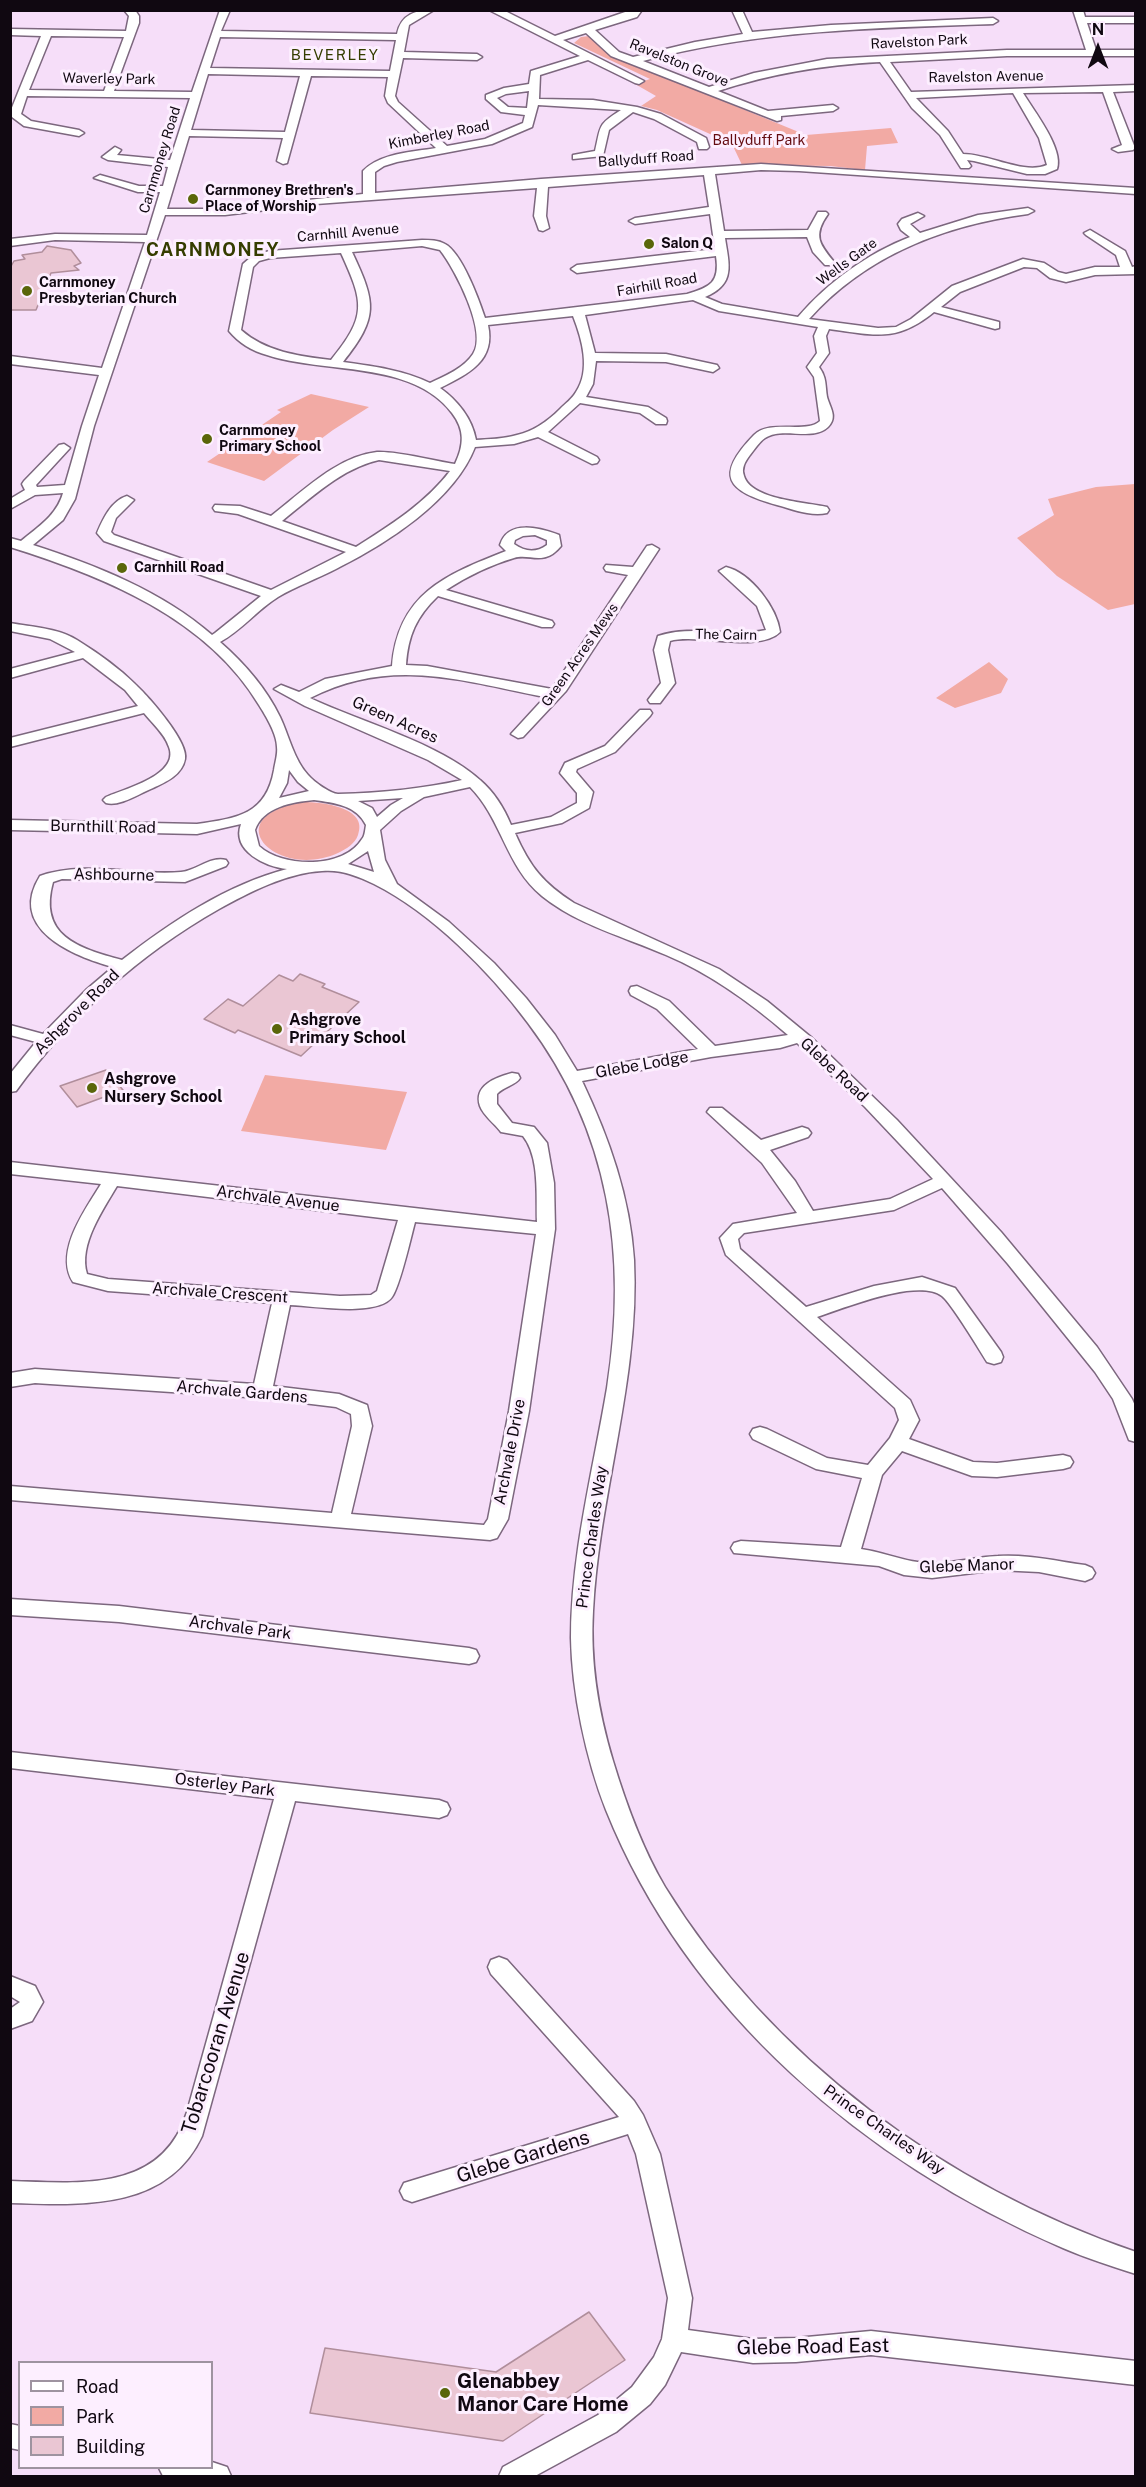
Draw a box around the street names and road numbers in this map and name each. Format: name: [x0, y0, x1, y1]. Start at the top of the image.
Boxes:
street label: Ravelston Park: [870, 31, 968, 53]
street label: Ravelston Grove: [627, 35, 731, 91]
street label: Ravelston Avenue: [928, 68, 1044, 86]
street label: Waverley Park: [62, 70, 156, 88]
street label: Carnmoney Road: [136, 105, 184, 215]
street label: Kimberley Road: [387, 117, 491, 153]
street label: Ballyduff Road: [597, 147, 695, 171]
street label: Carnhill Avenue: [296, 220, 400, 246]
street label: Wells Gate: [814, 235, 880, 289]
street label: Fairhill Road: [615, 270, 699, 300]
street label: Green Acres Mews: [538, 600, 622, 710]
street label: The Cairn: [695, 626, 757, 644]
street label: Green Acres: [349, 693, 441, 747]
street label: Burnthill Road: [50, 816, 156, 838]
street label: Ashbourne: [73, 865, 155, 885]
street label: Ashgrove Road: [31, 966, 123, 1058]
street label: Glebe Road: [796, 1034, 872, 1106]
street label: Glebe Lodge: [594, 1047, 690, 1083]
street label: Archvale Avenue: [215, 1182, 341, 1216]
street label: Archvale Crescent: [151, 1279, 289, 1307]
street label: Archvale Gardens: [176, 1377, 308, 1407]
street label: Archvale Drive: [490, 1397, 530, 1507]
street label: Prince Charles Way: [572, 1464, 612, 1610]
street label: Glebe Manor: [919, 1555, 1015, 1577]
street label: Archvale Park: [188, 1612, 292, 1644]
street label: Osterley Park: [174, 1769, 276, 1801]
street label: Tobarcooran Avenue: [177, 1949, 255, 2137]
street label: Prince Charles Way: [820, 2081, 948, 2179]
street label: Glebe Gardens: [454, 2125, 592, 2189]
street label: Glebe Road East: [736, 2334, 890, 2360]

